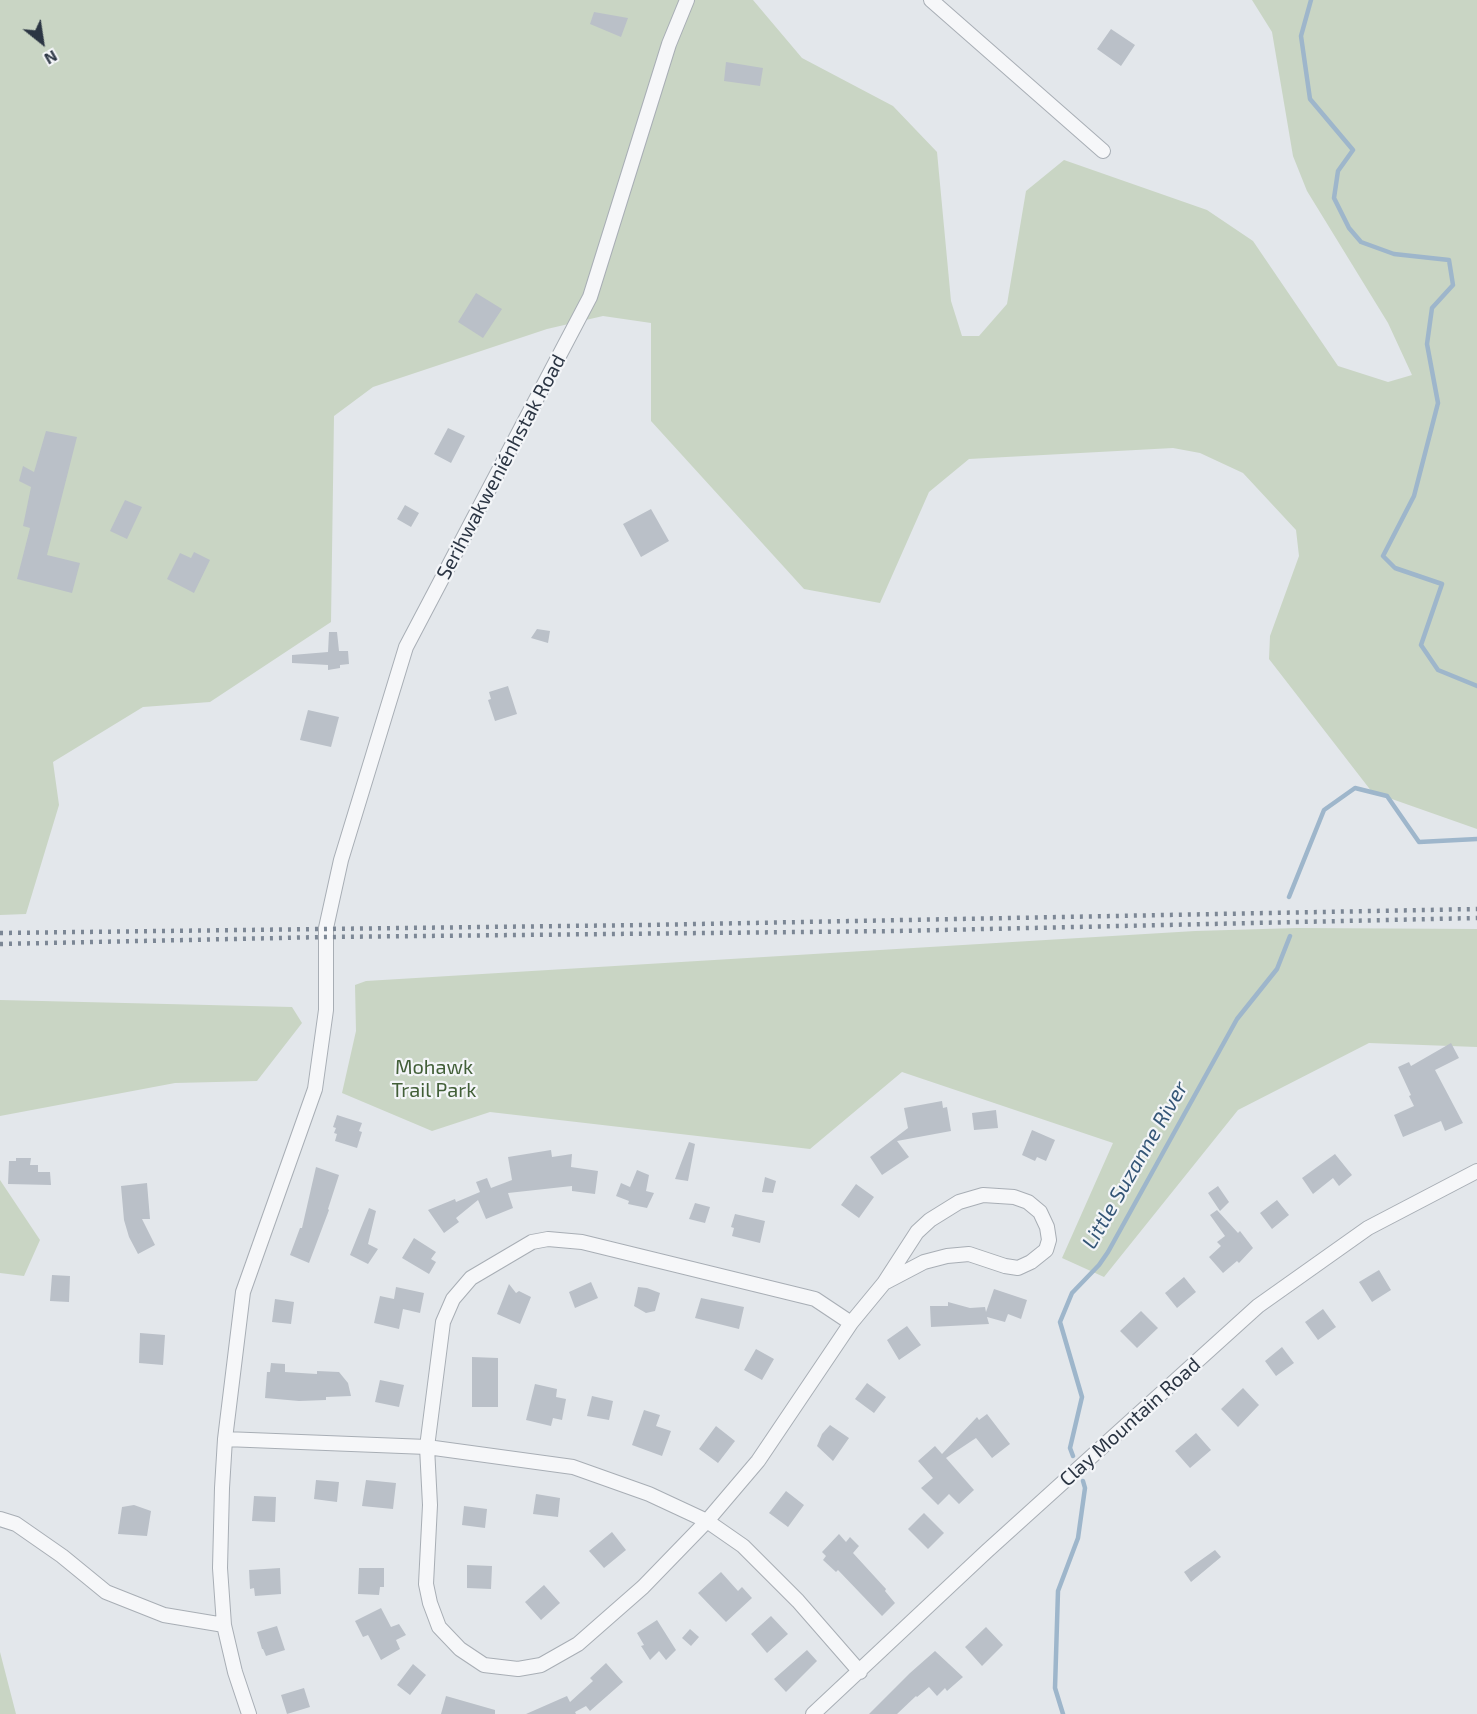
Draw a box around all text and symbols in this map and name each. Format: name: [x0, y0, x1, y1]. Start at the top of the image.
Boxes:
north arrow: [12, 12, 72, 72]
text: N: [41, 47, 61, 69]
street label: Serihwakweniénhstak Road: [431, 350, 571, 584]
park label: Mohawk Trail Park: [391, 1055, 477, 1102]
water label: Little Suzanne River: [1077, 1077, 1193, 1253]
street label: Clay Mountain Road: [1055, 1353, 1205, 1491]

